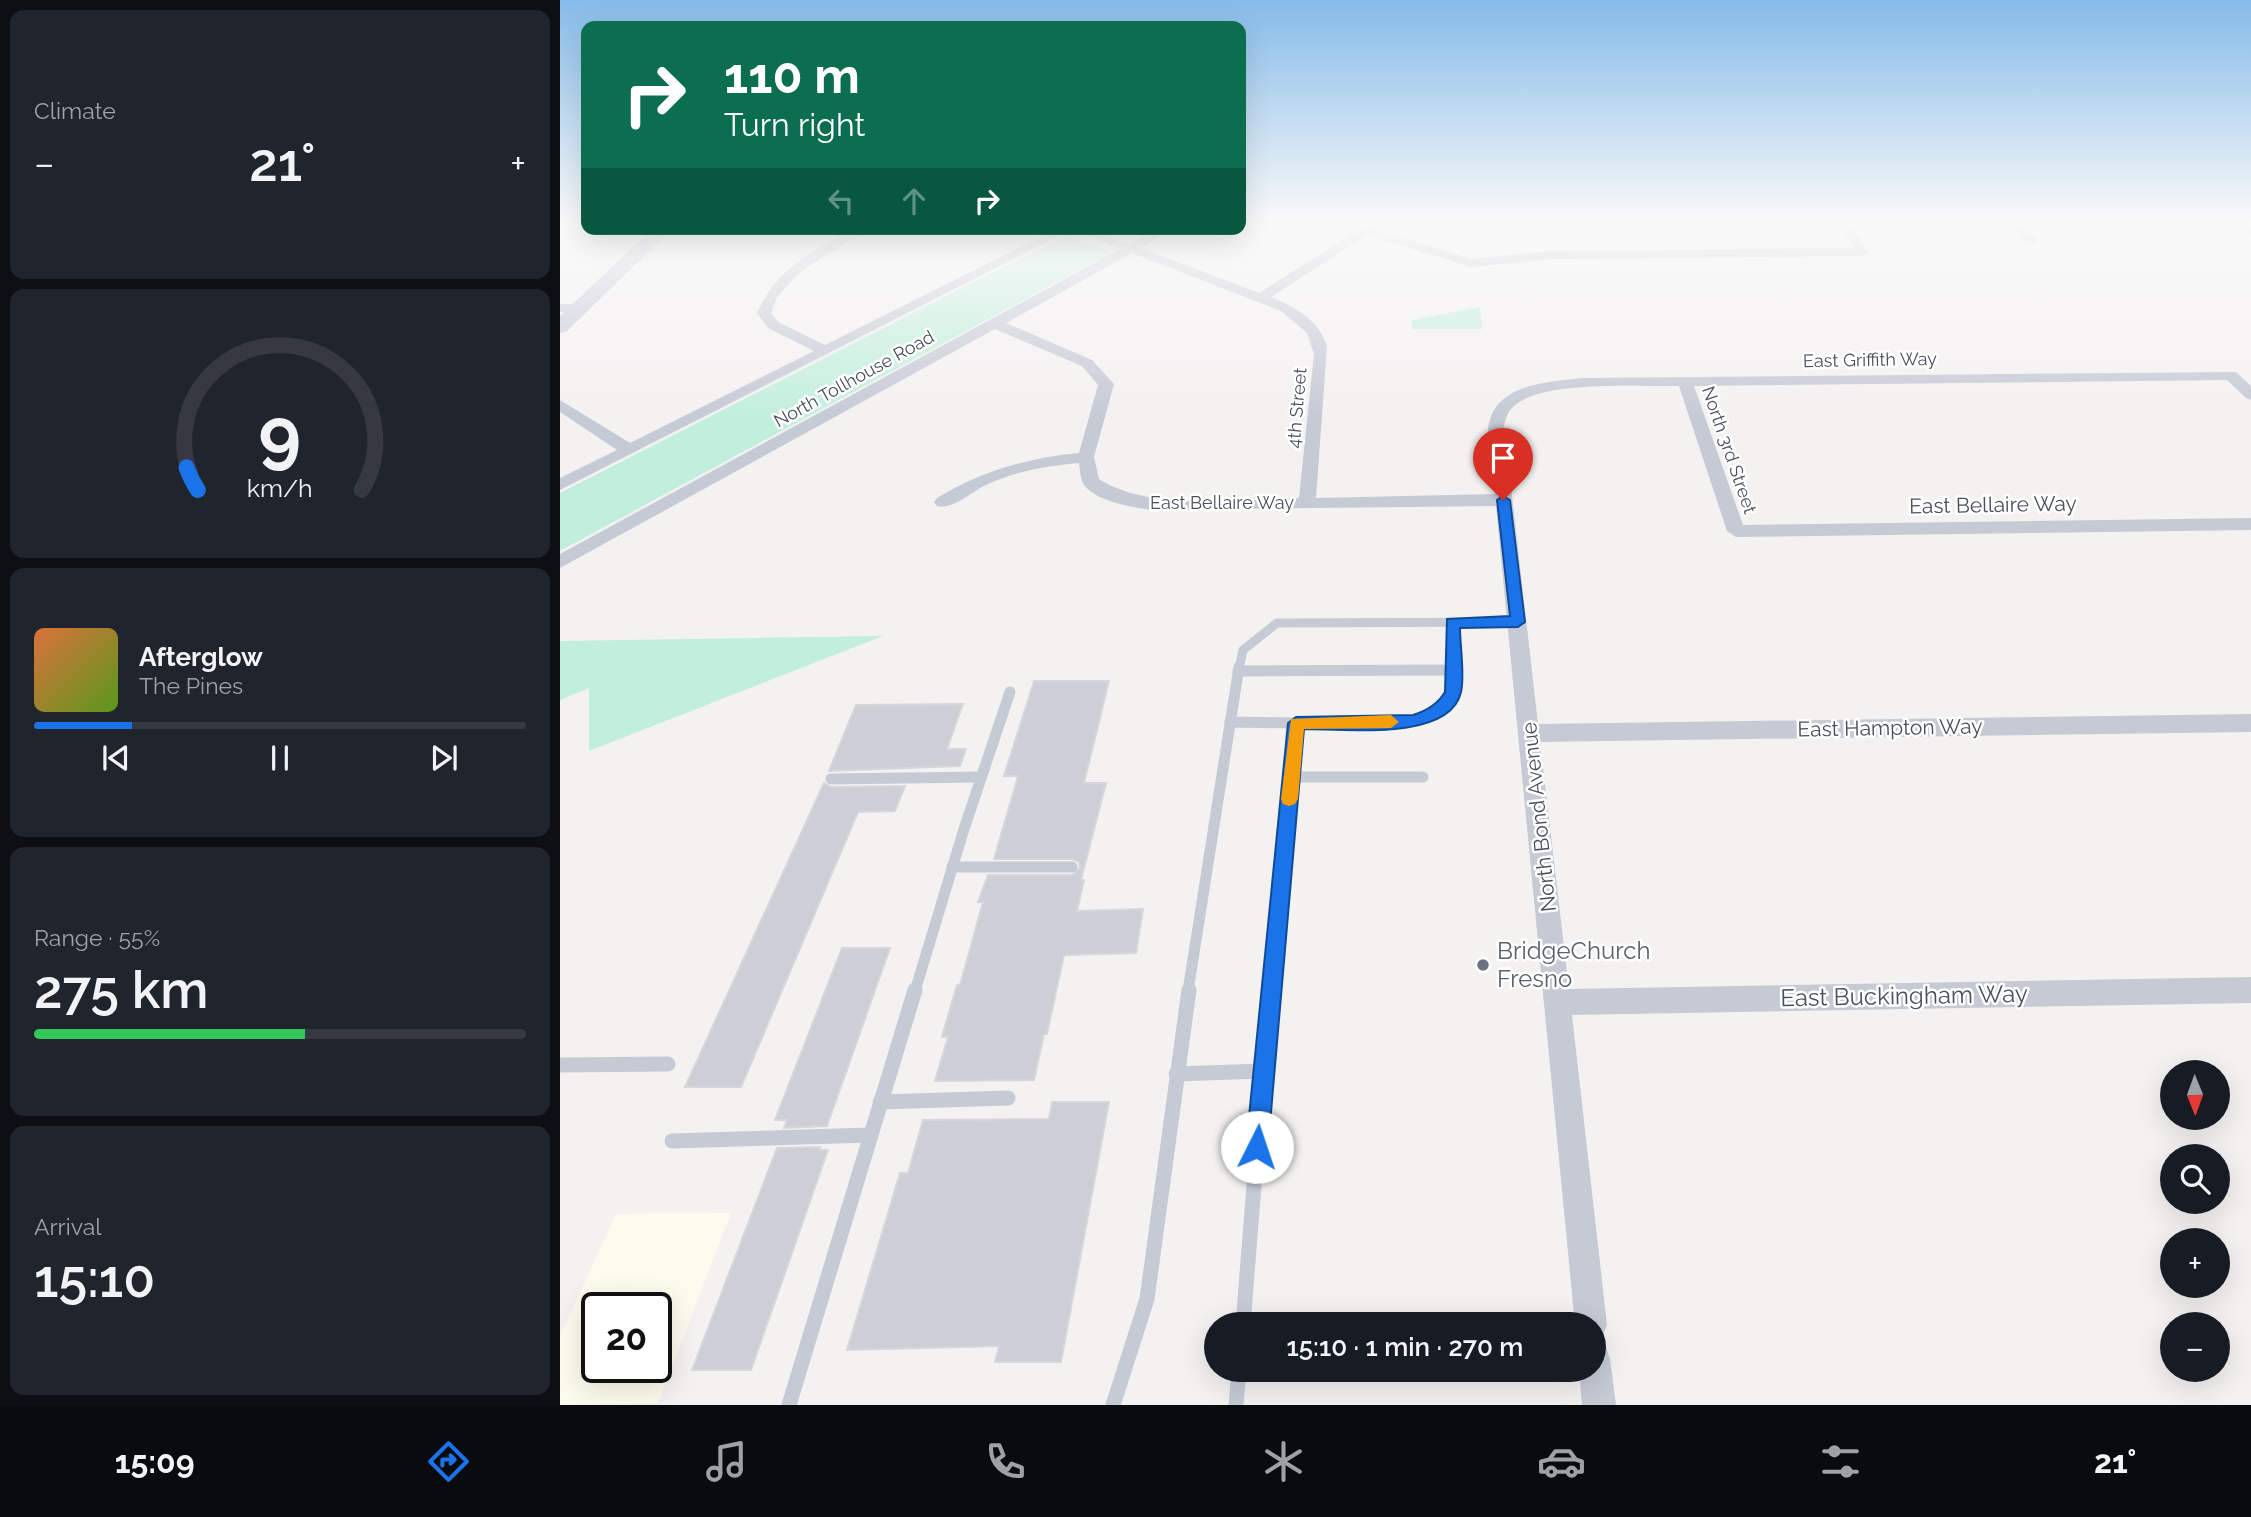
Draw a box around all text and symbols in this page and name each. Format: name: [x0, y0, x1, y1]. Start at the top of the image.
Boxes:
text: 110 m: [724, 47, 860, 104]
icon: right: [609, 49, 700, 140]
text: Climate: [34, 97, 116, 124]
text: Turn right: [724, 106, 865, 143]
text: 21°: [249, 132, 316, 193]
text: −: [34, 141, 54, 186]
text: +: [510, 141, 526, 186]
icon: left: [822, 182, 860, 220]
icon: ahead: [895, 182, 933, 220]
icon: right: [968, 182, 1006, 220]
street label: North Tollhouse Road: [770, 326, 937, 431]
street label: East Griffith Way: [1803, 348, 1937, 371]
street label: 4th Street: [1283, 367, 1310, 449]
street label: North 3rd Street: [1698, 383, 1761, 516]
text: 9: [259, 392, 301, 477]
pin: [1473, 428, 1533, 500]
icon: arrive: [1484, 439, 1522, 477]
text: km/h: [247, 472, 313, 502]
street label: East Bellaire Way: [1909, 491, 2077, 518]
street label: East Bellaire Way: [1150, 492, 1294, 513]
text: Afterglow: [139, 642, 263, 672]
text: The Pines: [139, 672, 243, 699]
street label: East Hampton Way: [1797, 713, 1983, 742]
street label: North Bond Avenue: [1516, 721, 1561, 913]
icon: previous: [97, 739, 135, 777]
icon: pause: [261, 739, 299, 777]
icon: next: [425, 739, 463, 777]
text: Range · 55%: [34, 924, 160, 951]
place label: BridgeChurch Fresno: [1497, 936, 1650, 993]
marker: BridgeChurch Fresno: [1475, 957, 1491, 973]
text: 275 km: [34, 959, 209, 1020]
street label: East Buckingham Way: [1780, 979, 2028, 1012]
north arrow: [2160, 1060, 2230, 1130]
map controls: [2160, 1060, 2230, 1382]
position arrow: [1220, 1110, 1294, 1184]
button: search: [2160, 1144, 2230, 1214]
text: Arrival: [34, 1213, 101, 1240]
button: +: [2160, 1228, 2230, 1298]
text: 15:10: [34, 1248, 155, 1309]
speed limit sign: 20: [581, 1292, 672, 1383]
button: −: [2160, 1312, 2230, 1382]
text: 15:10 · 1 min · 270 m: [1287, 1332, 1523, 1362]
icon: directions: [424, 1437, 473, 1486]
icon: music: [702, 1437, 751, 1486]
icon: phone: [981, 1437, 1030, 1486]
icon: climate: [1259, 1437, 1308, 1486]
icon: car: [1537, 1437, 1586, 1486]
icon: filters: [1816, 1437, 1865, 1486]
text: 15:09: [115, 1443, 195, 1480]
text: 21°: [2094, 1443, 2136, 1480]

